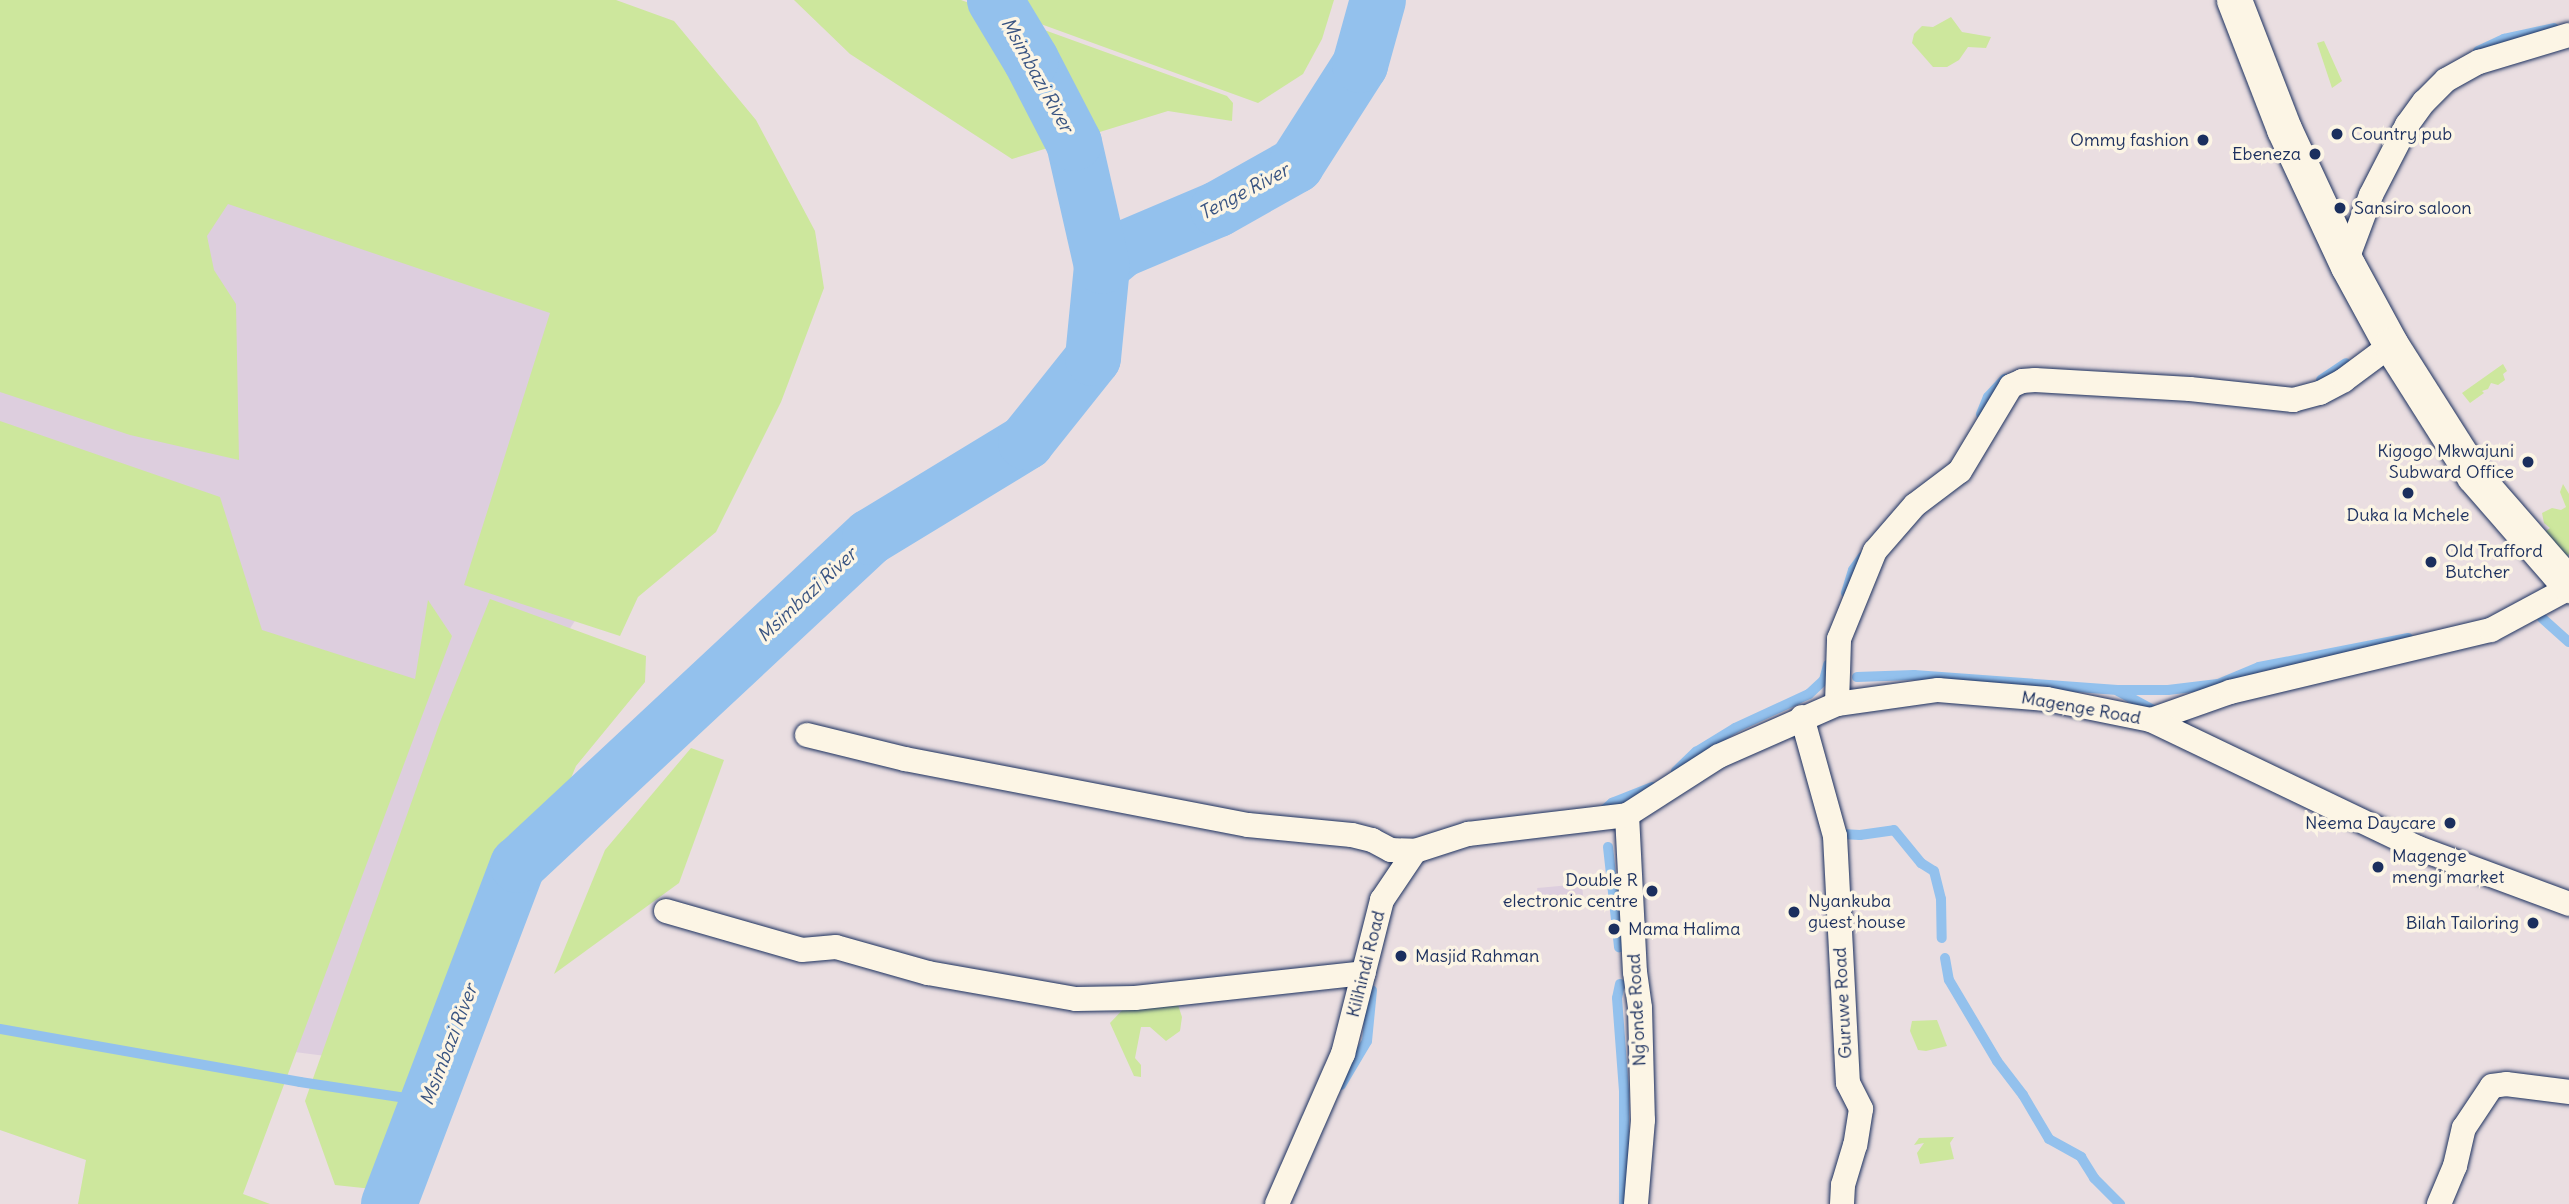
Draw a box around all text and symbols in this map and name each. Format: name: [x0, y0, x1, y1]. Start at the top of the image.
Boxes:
water label: Msimbazi River: [996, 14, 1078, 136]
place label: Country pub: [2351, 123, 2452, 145]
marker: Country pub: [2329, 126, 2345, 142]
place label: Ommy fashion: [2070, 129, 2189, 151]
marker: Ommy fashion: [2195, 132, 2211, 148]
place label: Ebeneza: [2232, 143, 2301, 165]
marker: Ebeneza: [2307, 146, 2323, 162]
water label: Tenge River: [1195, 159, 1293, 225]
place label: Sansiro saloon: [2354, 197, 2472, 219]
marker: Sansiro saloon: [2332, 200, 2348, 216]
place label: Kigogo Mkwajuni Subward Office: [2377, 441, 2514, 484]
marker: Kigogo Mkwajuni Subward Office: [2520, 454, 2536, 470]
marker: Duka la Mchele: [2400, 485, 2416, 501]
place label: Duka la Mchele: [2347, 504, 2469, 526]
place label: Old Trafford Butcher: [2445, 541, 2543, 584]
water label: Msimbazi River: [753, 543, 861, 647]
marker: Old Trafford Butcher: [2423, 554, 2439, 570]
street label: Magenge Road: [2020, 687, 2142, 729]
place label: Neema Daycare: [2305, 812, 2436, 834]
marker: Neema Daycare: [2442, 815, 2458, 831]
place label: Magenge mengi market: [2392, 846, 2504, 888]
marker: Magenge mengi market: [2370, 859, 2386, 875]
place label: Double R electronic centre: [1503, 870, 1638, 912]
marker: Double R electronic centre: [1644, 883, 1660, 899]
place label: Nyankuba guest house: [1808, 891, 1906, 934]
marker: Nyankuba guest house: [1786, 904, 1802, 920]
street label: Kilihindi Road: [1342, 908, 1390, 1020]
place label: Bilah Tailoring: [2406, 912, 2519, 934]
marker: Bilah Tailoring: [2525, 915, 2541, 931]
place label: Mama Halima: [1628, 918, 1740, 940]
marker: Mama Halima: [1606, 921, 1622, 937]
place label: Masjid Rahman: [1415, 945, 1539, 967]
street label: Guruwe Road: [1829, 947, 1857, 1059]
marker: Masjid Rahman: [1393, 948, 1409, 964]
street label: Ng'onde Road: [1623, 953, 1651, 1067]
water label: Msimbazi River: [415, 981, 483, 1109]

